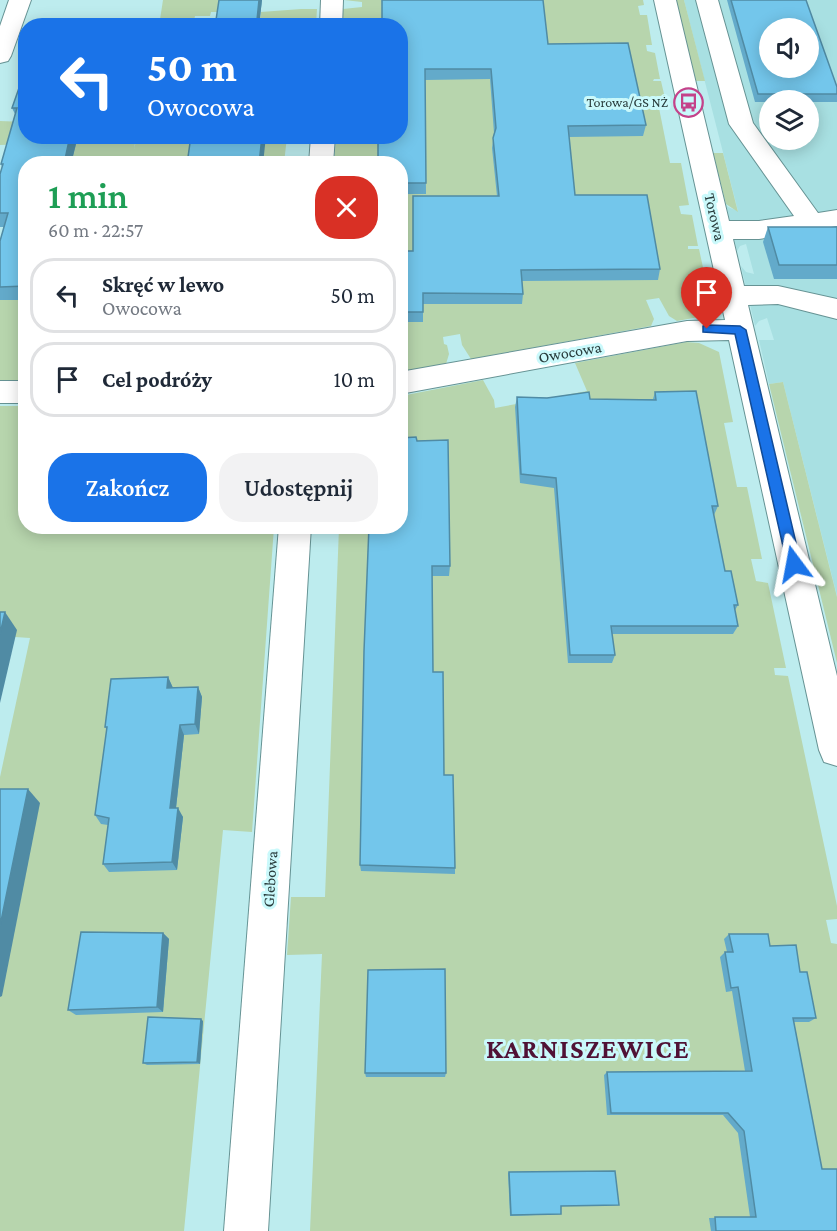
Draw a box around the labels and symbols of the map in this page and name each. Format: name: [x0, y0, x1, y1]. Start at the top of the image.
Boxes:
bus stop icon: Torowa/GS NŻ: [673, 86, 705, 118]
place label: Torowa/GS NŻ: [586, 94, 668, 110]
street label: Torowa: [701, 192, 729, 243]
pin: [681, 267, 732, 329]
street label: Owocowa: [537, 338, 603, 366]
position arrow: [762, 532, 826, 596]
street label: Glebowa: [260, 850, 280, 908]
district label: KARNISZEWICE: [486, 1034, 690, 1064]

